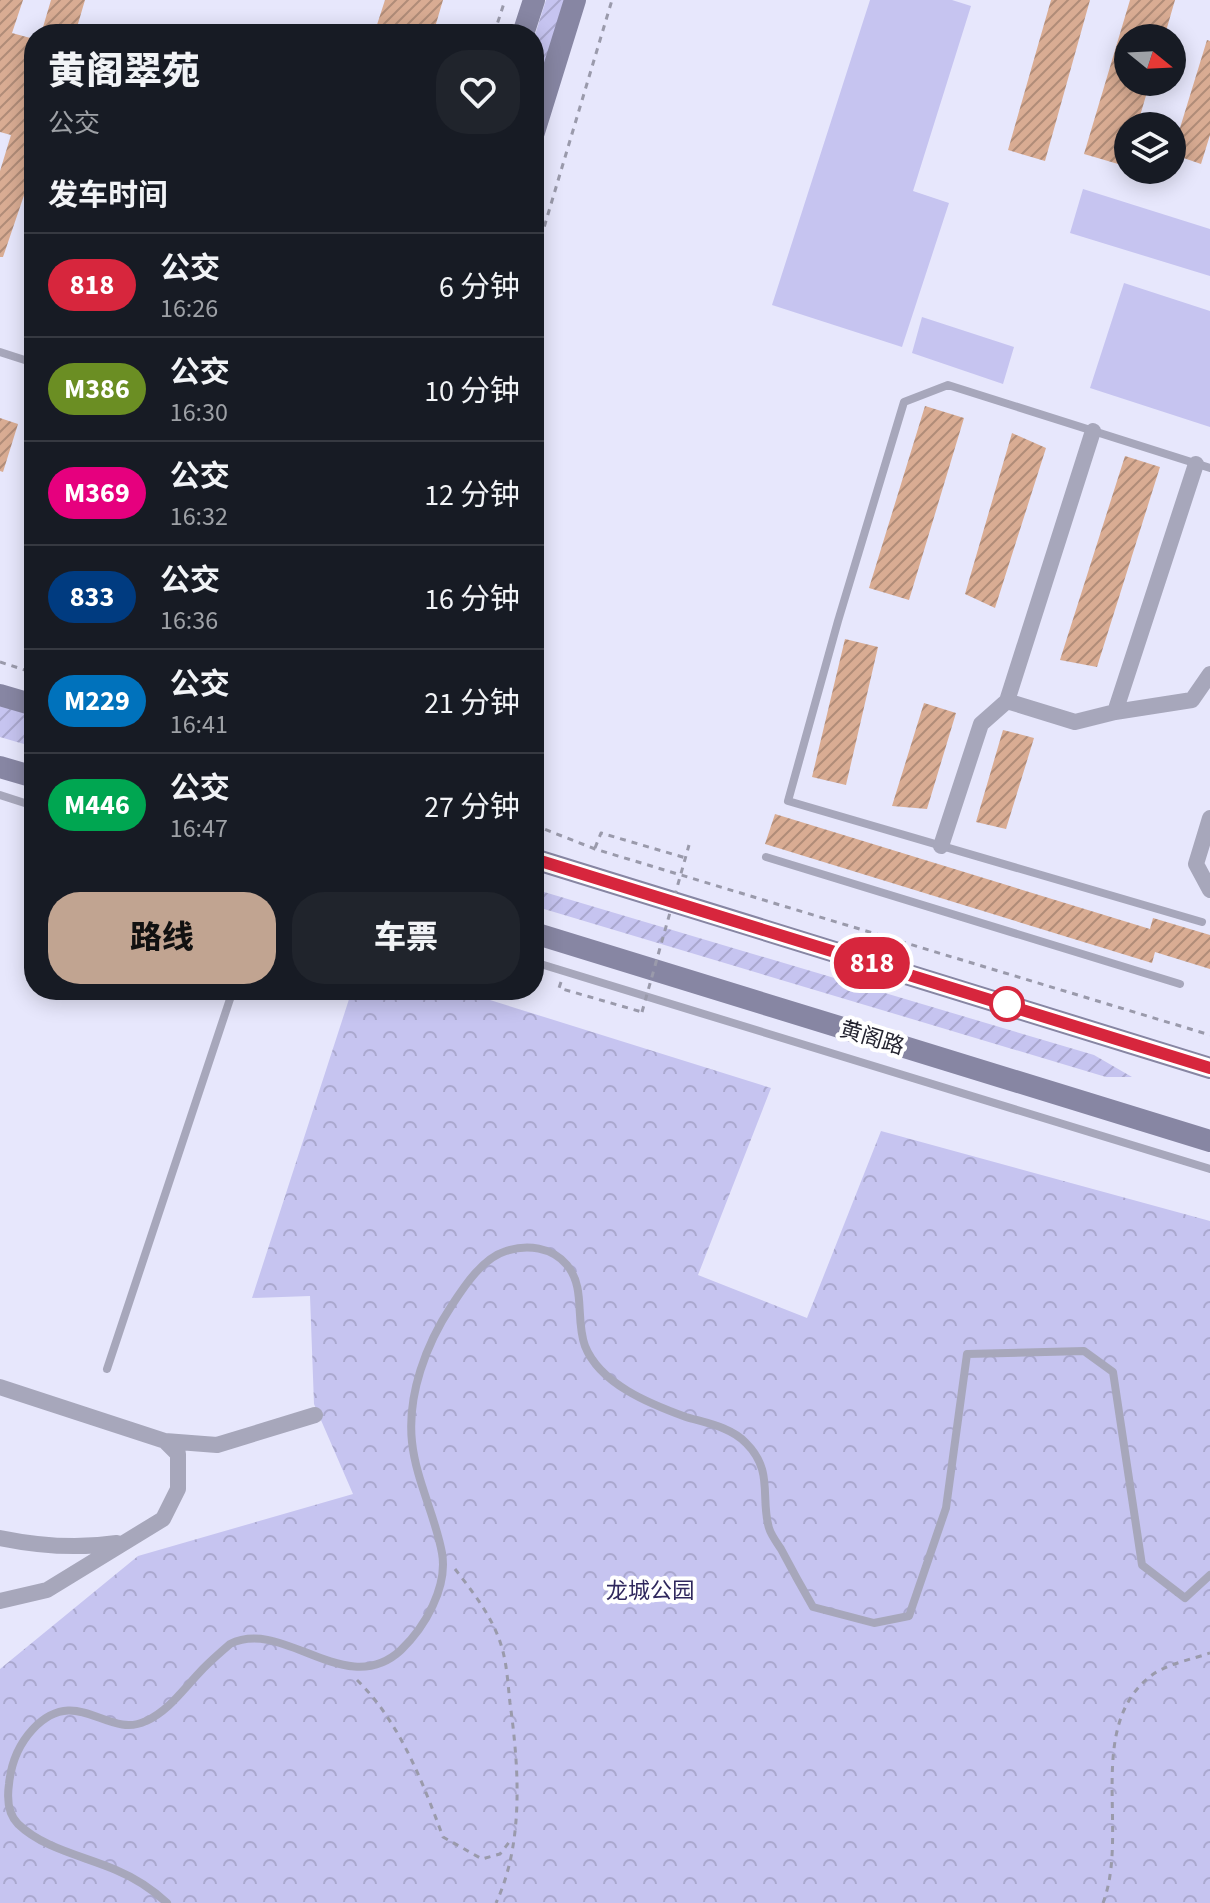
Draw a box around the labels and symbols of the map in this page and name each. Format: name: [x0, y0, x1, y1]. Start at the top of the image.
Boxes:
north arrow: [1114, 24, 1186, 96]
line badge: 818: [826, 937, 918, 989]
unlabelled marker: [990, 987, 1024, 1021]
street label: 黄阁路: [836, 1013, 908, 1063]
park label: 龙城公园: [606, 1575, 694, 1607]

